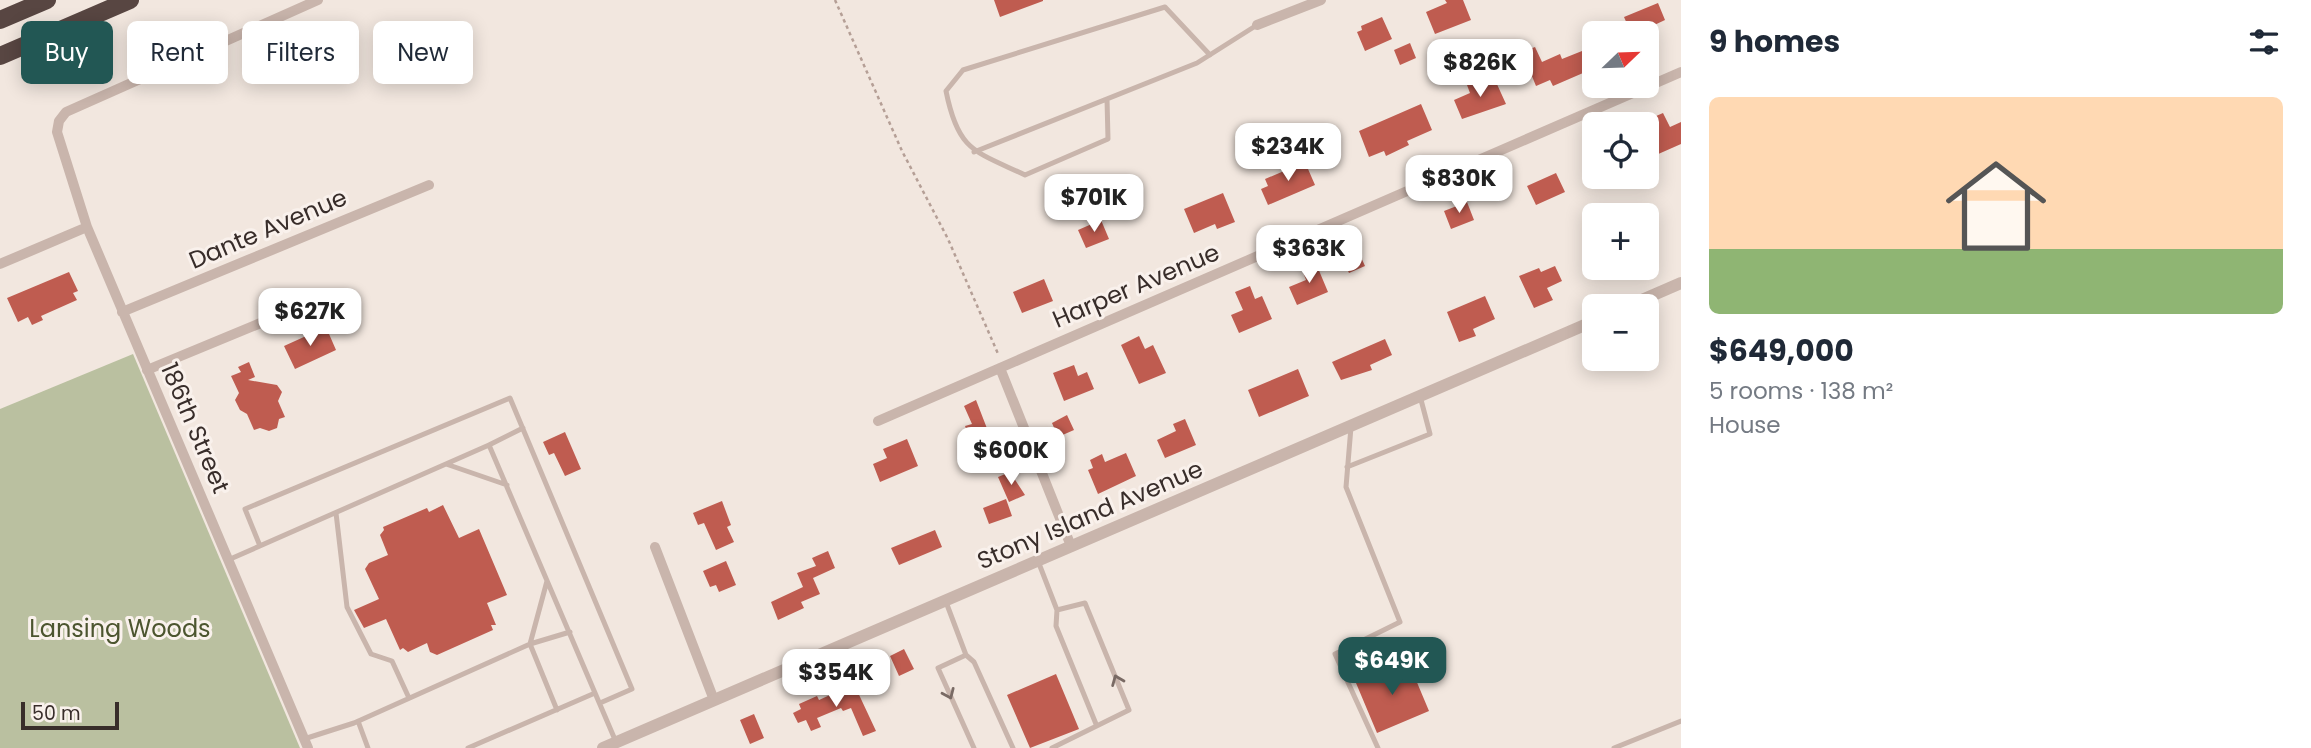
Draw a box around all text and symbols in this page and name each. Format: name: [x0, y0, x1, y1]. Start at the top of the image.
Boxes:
text: 9 homes: [1709, 20, 1840, 63]
chip: Buy: [21, 21, 113, 84]
chip: Rent: [127, 21, 228, 84]
chip: Filters: [242, 21, 359, 84]
chip: New: [373, 21, 473, 84]
north arrow: [1582, 21, 1659, 98]
map controls: [1582, 21, 1659, 371]
icon: filters: [2245, 23, 2283, 61]
pin: $826K: [1431, 40, 1529, 99]
text: $826K: [1443, 46, 1517, 78]
button: locate: [1582, 112, 1659, 189]
pin: $234K: [1239, 124, 1337, 183]
text: $234K: [1251, 130, 1325, 162]
icon: home: [1933, 143, 2059, 269]
pin: $830K: [1410, 156, 1508, 215]
text: $830K: [1422, 162, 1496, 194]
pin: $701K: [1045, 174, 1143, 234]
street label: Dante Avenue: [184, 180, 352, 277]
text: $701K: [1060, 181, 1128, 213]
button: +: [1582, 203, 1659, 280]
pin: $363K: [1260, 226, 1358, 285]
text: $363K: [1272, 232, 1346, 264]
street label: Harper Avenue: [1047, 236, 1224, 336]
pin: $627K: [261, 288, 359, 348]
button: −: [1582, 294, 1659, 371]
text: $627K: [274, 295, 346, 327]
text: $649,000: [1709, 329, 1854, 372]
street label: 186th Street: [153, 357, 238, 498]
text: 5 rooms · 138 m²: [1709, 375, 1893, 407]
text: House: [1709, 409, 1781, 441]
pin: $600K: [962, 428, 1060, 487]
text: $600K: [973, 434, 1049, 466]
street label: Stony Island Avenue: [972, 452, 1208, 577]
park label: Lansing Woods: [29, 612, 211, 645]
pin: $649K: [1343, 638, 1441, 697]
text: $649K: [1354, 644, 1430, 676]
pin: $354K: [787, 650, 885, 709]
text: $354K: [798, 656, 874, 688]
one-way arrow: [1111, 675, 1125, 687]
one-way arrow: [941, 687, 955, 699]
scale bar: [21, 699, 119, 731]
text: 50 m: [32, 700, 81, 727]

